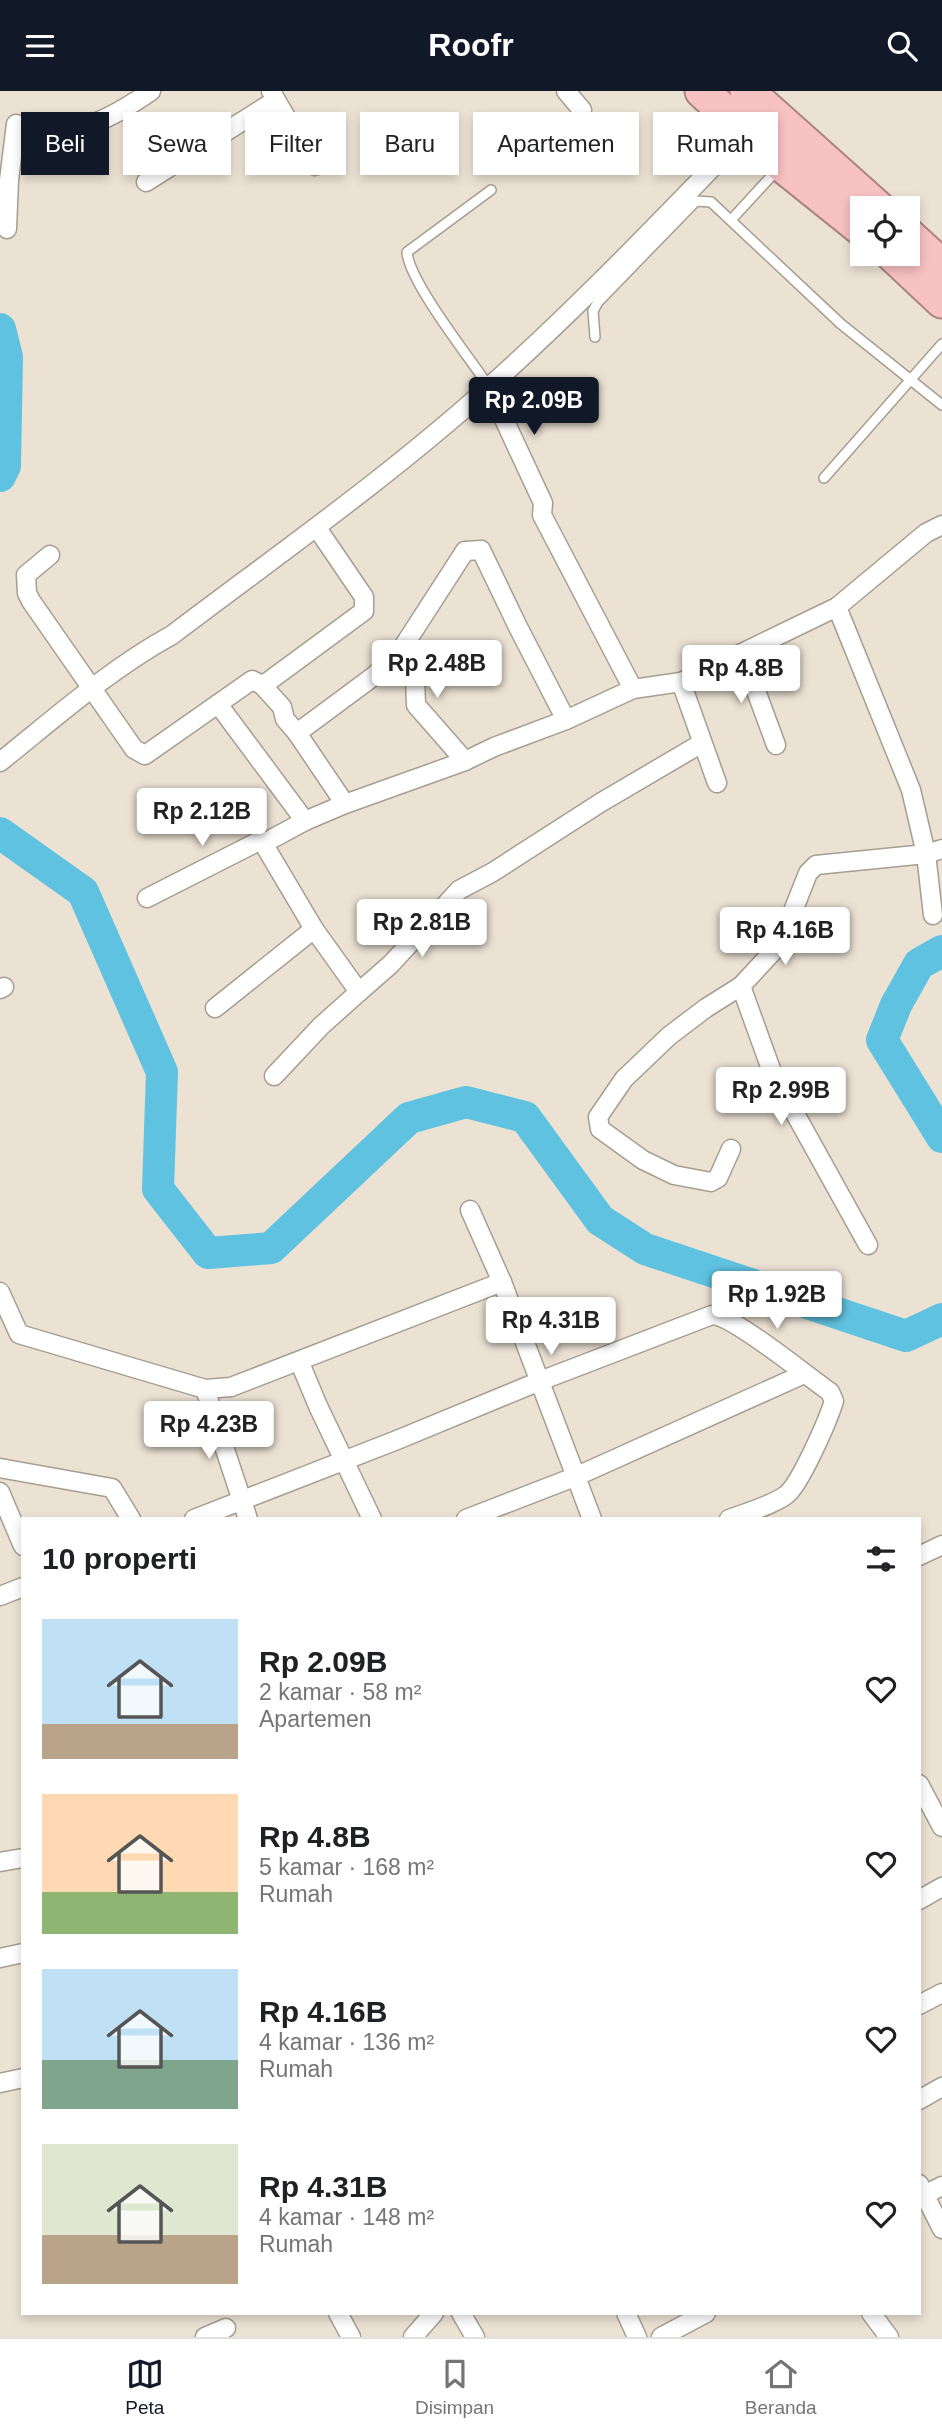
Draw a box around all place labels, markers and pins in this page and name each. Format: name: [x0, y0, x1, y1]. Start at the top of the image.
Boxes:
pin: Rp 2.09B: [462, 377, 606, 437]
pin: Rp 2.48B: [365, 641, 509, 700]
pin: Rp 4.8B: [676, 645, 806, 705]
pin: Rp 2.12B: [130, 789, 274, 848]
pin: Rp 2.81B: [350, 899, 494, 959]
pin: Rp 4.16B: [713, 907, 857, 967]
pin: Rp 2.99B: [709, 1067, 853, 1127]
pin: Rp 1.92B: [705, 1271, 849, 1331]
pin: Rp 4.31B: [479, 1297, 623, 1357]
pin: Rp 4.23B: [137, 1401, 281, 1461]

